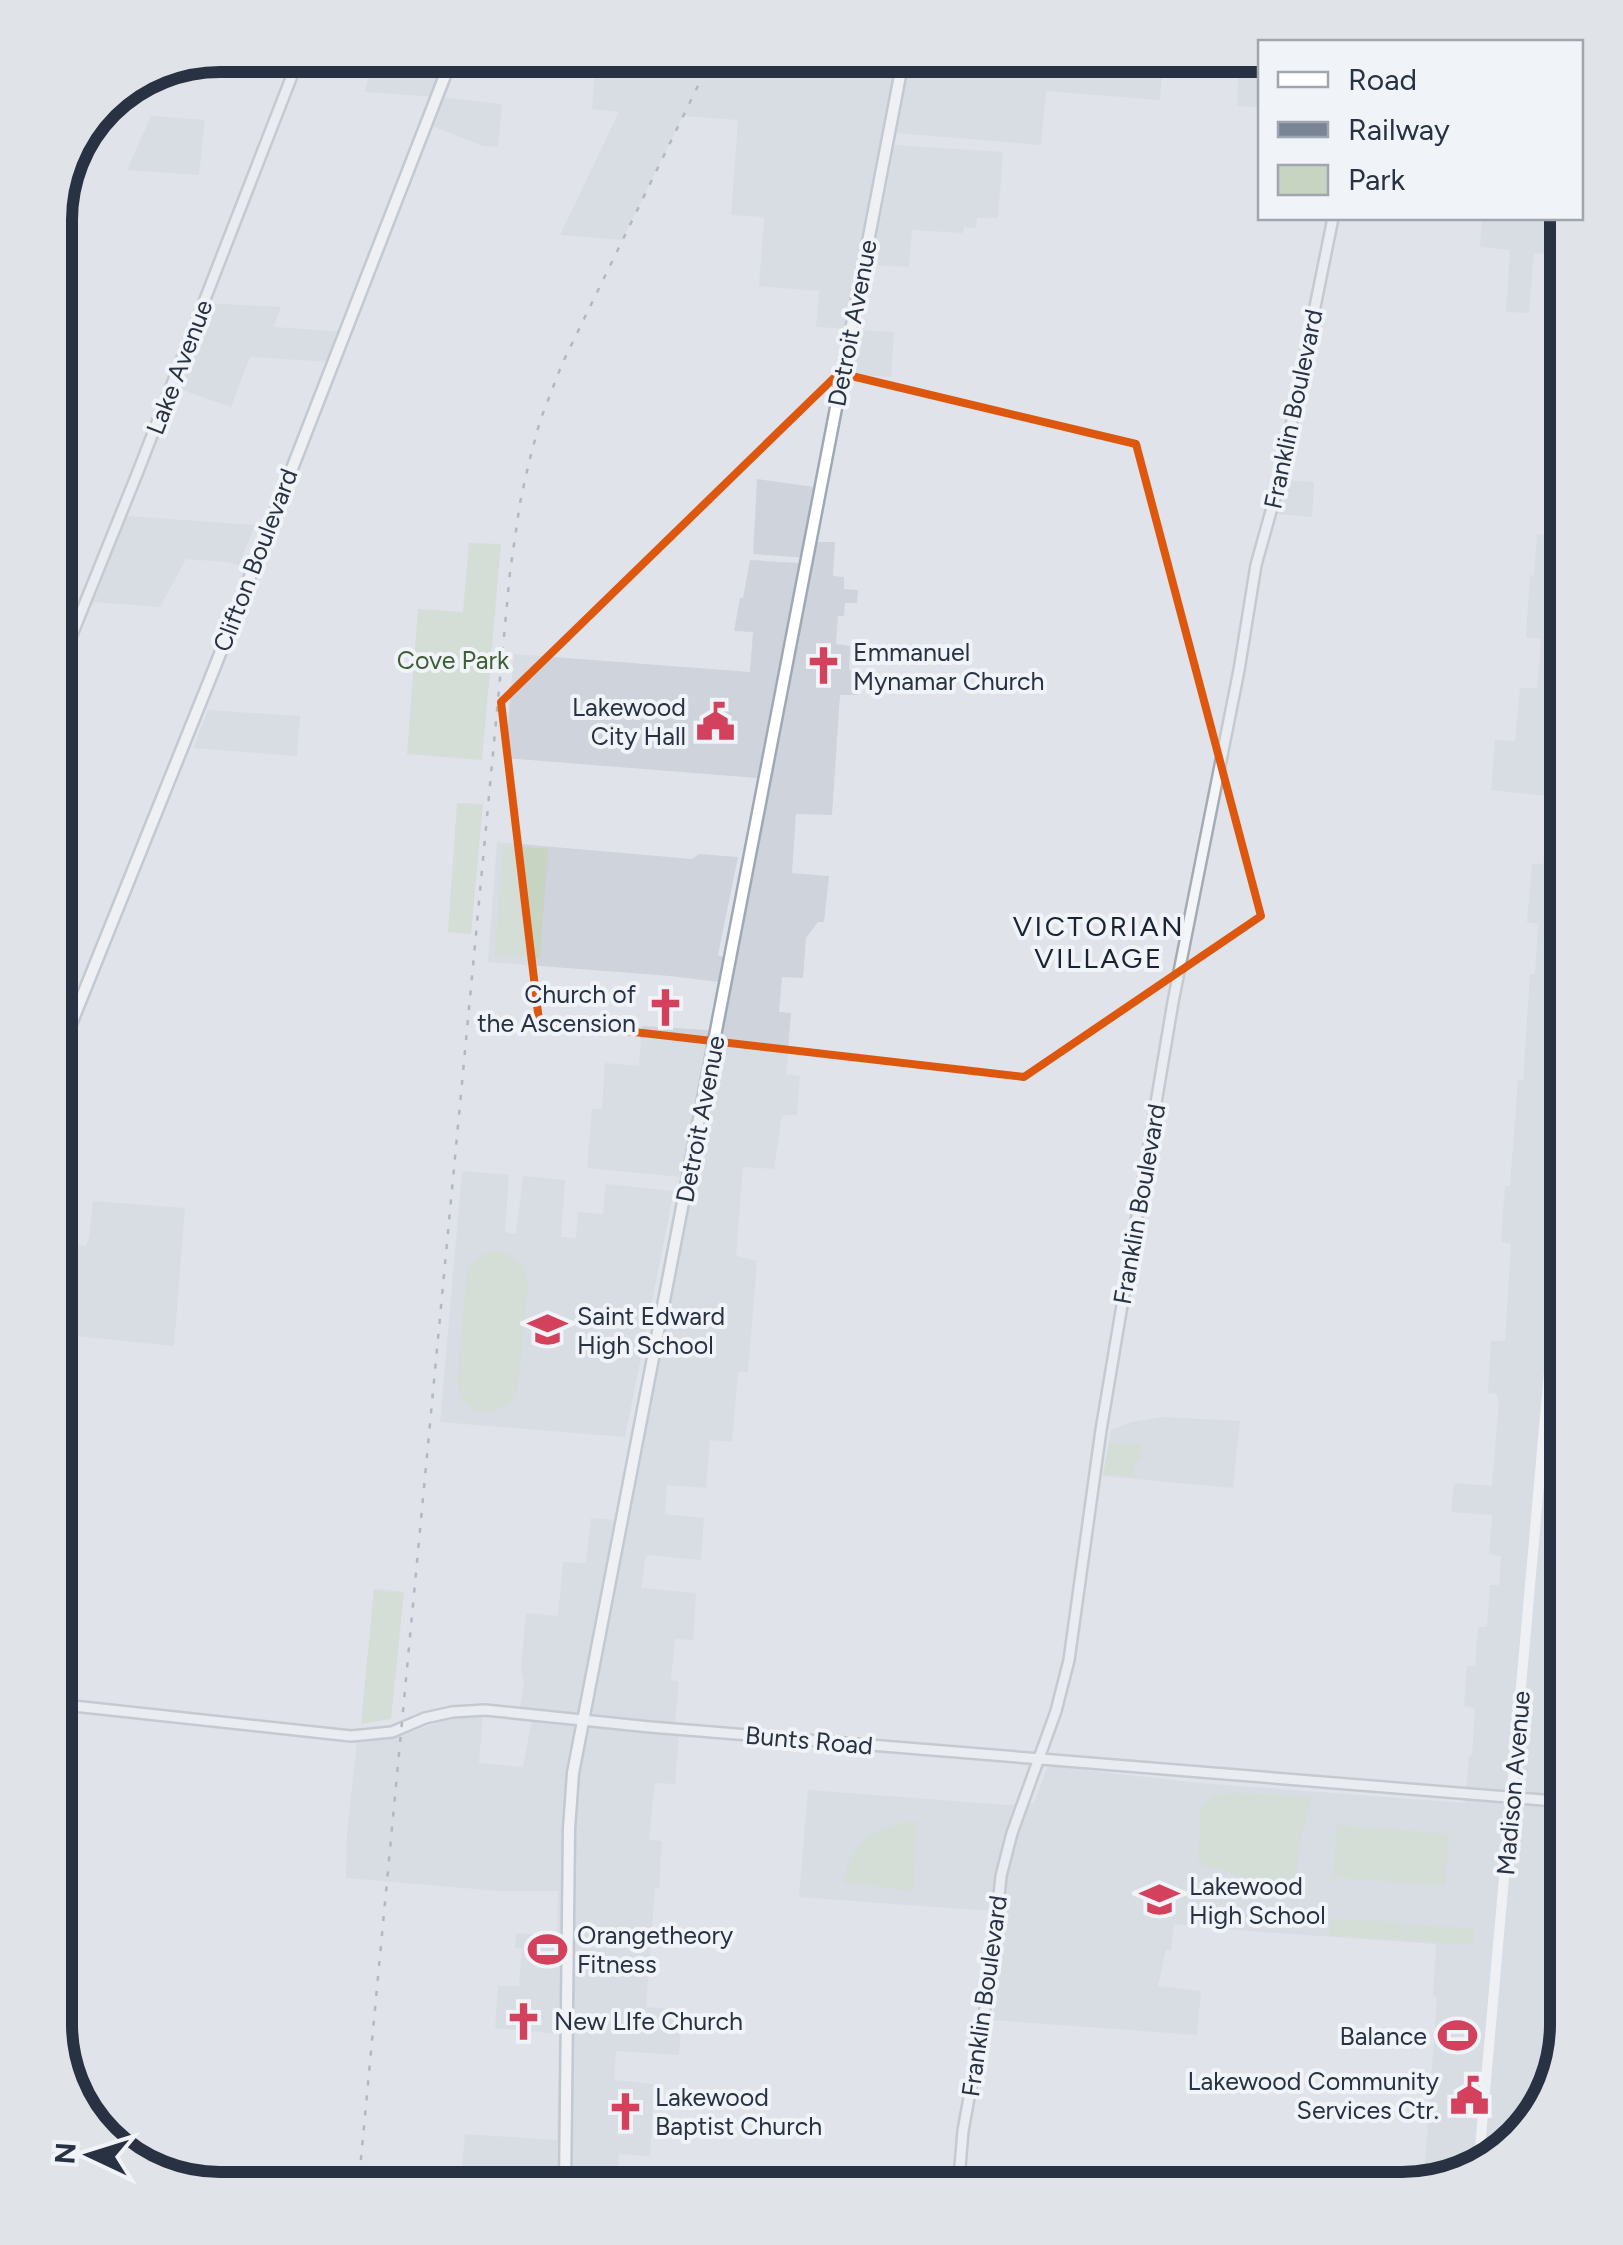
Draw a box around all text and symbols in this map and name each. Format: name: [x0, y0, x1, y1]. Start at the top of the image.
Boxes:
legend: [1258, 40, 1583, 220]
text: Road: [1348, 61, 1417, 98]
text: Railway: [1348, 111, 1450, 148]
text: Park: [1348, 161, 1406, 198]
street label: Detroit Avenue: [821, 237, 883, 409]
street label: Lake Avenue: [140, 295, 218, 439]
street label: Franklin Boulevard: [1257, 307, 1329, 511]
street label: Clifton Boulevard: [206, 464, 304, 656]
place label: Emmanuel Mynamar Church: [853, 637, 1045, 696]
park label: Cove Park: [397, 645, 510, 675]
church icon: Emmanuel Mynamar Church: [802, 645, 844, 687]
place label: Lakewood City Hall: [572, 692, 686, 751]
public building icon: Lakewood City Hall: [695, 700, 737, 742]
district label: VICTORIAN VILLAGE: [1013, 909, 1185, 975]
place label: Church of the Ascension: [477, 979, 637, 1038]
church icon: Church of the Ascension: [645, 987, 687, 1029]
street label: Detroit Avenue: [669, 1033, 731, 1205]
street label: Franklin Boulevard: [1107, 1101, 1171, 1307]
place label: Saint Edward High School: [577, 1301, 725, 1360]
school or university icon: Saint Edward High School: [526, 1309, 568, 1351]
street label: Madison Avenue: [1490, 1689, 1536, 1877]
street label: Bunts Road: [744, 1719, 874, 1761]
place label: Lakewood High School: [1189, 1871, 1326, 1930]
school or university icon: Lakewood High School: [1138, 1879, 1180, 1921]
street label: Franklin Boulevard: [955, 1893, 1013, 2099]
place label: Orangetheory Fitness: [577, 1920, 733, 1979]
sports icon: Orangetheory Fitness: [526, 1928, 568, 1970]
church icon: New LIfe Church: [503, 2000, 545, 2042]
place label: New LIfe Church: [554, 2006, 743, 2036]
sports icon: Balance: [1436, 2015, 1478, 2057]
place label: Balance: [1340, 2021, 1427, 2051]
place label: Lakewood Community Services Ctr.: [1188, 2066, 1439, 2125]
public building icon: Lakewood Community Services Ctr.: [1448, 2074, 1490, 2116]
place label: Lakewood Baptist Church: [655, 2082, 822, 2141]
church icon: Lakewood Baptist Church: [604, 2090, 646, 2132]
north arrow: [40, 2105, 140, 2205]
text: N: [47, 2141, 83, 2165]

